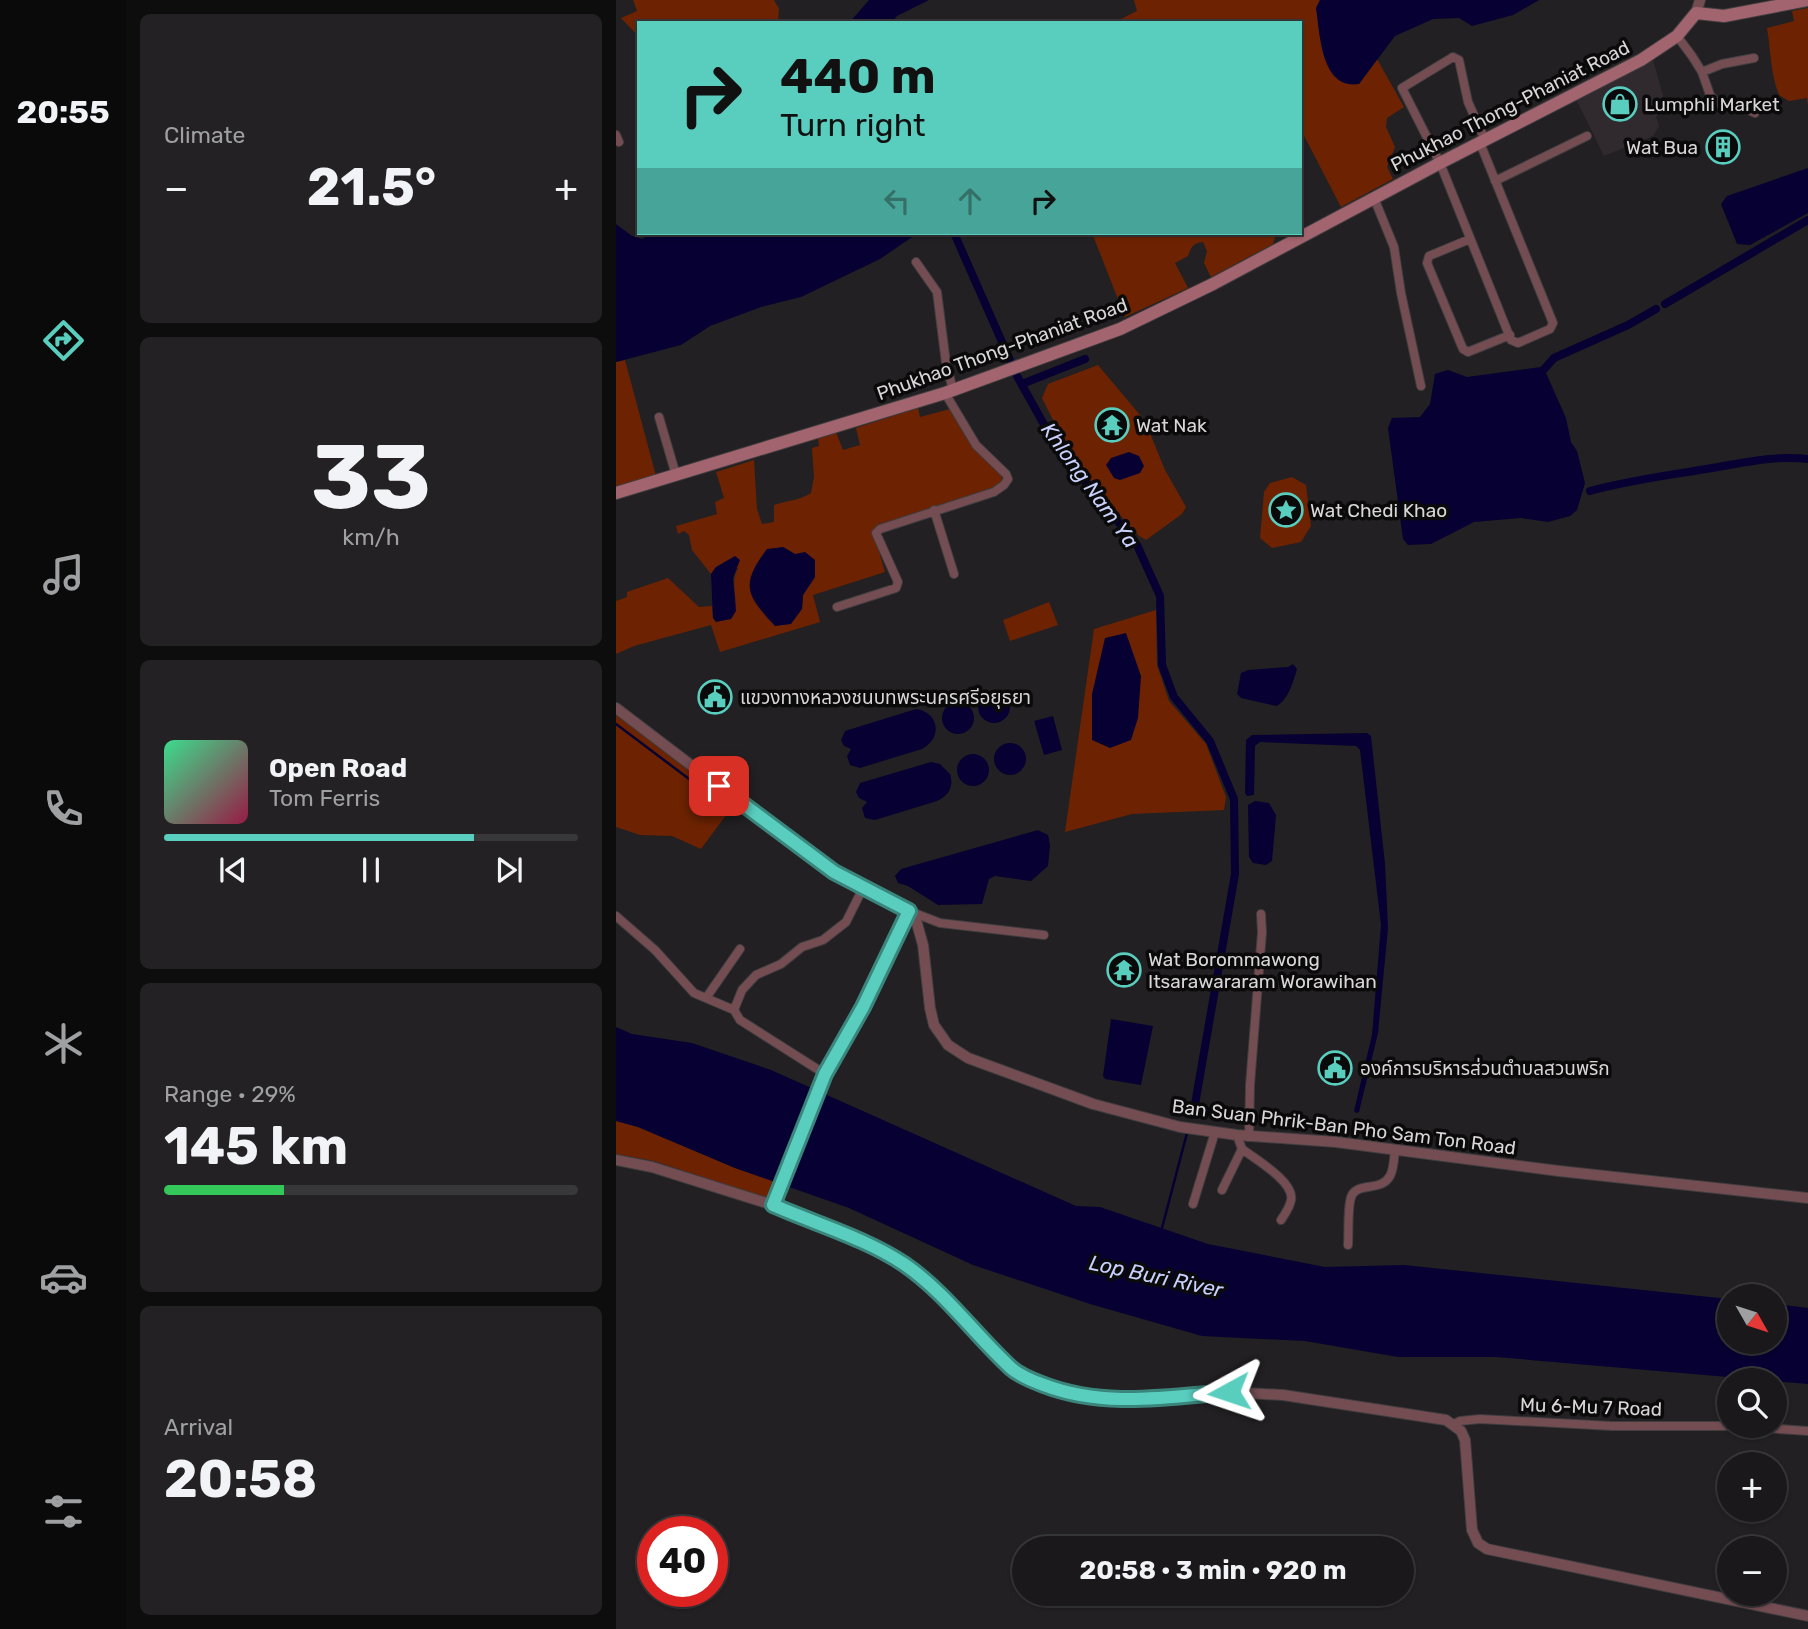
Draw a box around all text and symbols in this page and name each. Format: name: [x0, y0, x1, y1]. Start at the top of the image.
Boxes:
street label: Phukhao Thong-Phaniat Road: [1387, 36, 1633, 176]
text: 440 m: [780, 47, 936, 105]
icon: right: [665, 49, 756, 140]
shop icon: Lumphli Market: [1601, 85, 1639, 123]
text: 20:55: [16, 93, 110, 131]
place label: Lumphli Market: [1644, 93, 1780, 116]
text: Turn right: [780, 106, 925, 144]
text: Climate: [164, 121, 245, 149]
building icon: Wat Bua: [1704, 128, 1742, 166]
place label: Wat Bua: [1626, 136, 1698, 159]
text: 21.5°: [307, 156, 436, 218]
text: −: [164, 165, 189, 211]
text: +: [554, 165, 578, 211]
icon: left: [878, 182, 916, 220]
icon: ahead: [951, 182, 989, 220]
icon: right: [1024, 182, 1062, 220]
street label: Phukhao Thong-Phaniat Road: [874, 293, 1130, 405]
icon: directions: [39, 316, 88, 365]
temple icon: Wat Nak: [1093, 406, 1131, 444]
place label: Wat Nak: [1136, 414, 1207, 437]
water label: Khlong Nam Ya: [1036, 417, 1144, 553]
text: 33: [311, 423, 431, 531]
place icon: Wat Chedi Khao: [1267, 491, 1305, 529]
place label: Wat Chedi Khao: [1310, 499, 1447, 522]
text: km/h: [342, 523, 400, 551]
icon: music: [39, 550, 88, 599]
public building icon: แขวงทางหลวงชนบทพระนครศรีอยุธยา: [696, 678, 734, 716]
place label: แขวงทางหลวงชนบทพระนครศรีอยุธยา: [740, 686, 1031, 709]
text: Open Road: [269, 753, 407, 784]
pin: [689, 756, 749, 816]
icon: arrive: [700, 767, 738, 805]
icon: phone: [39, 784, 88, 833]
text: Tom Ferris: [269, 784, 380, 812]
icon: previous: [214, 851, 252, 889]
icon: pause: [352, 851, 390, 889]
icon: next: [490, 851, 528, 889]
place label: Wat Borommawong Itsarawararam Worawihan: [1148, 948, 1377, 993]
temple icon: Wat Borommawong Itsarawararam Worawihan: [1105, 951, 1143, 989]
icon: climate: [39, 1019, 88, 1068]
public building icon: องค์การบริหารส่วนตำบลสวนพริก: [1316, 1049, 1354, 1087]
place label: องค์การบริหารส่วนตำบลสวนพริก: [1360, 1057, 1610, 1080]
text: Range · 29%: [164, 1080, 296, 1108]
street label: Ban Suan Phrik-Ban Pho Sam Ton Road: [1171, 1094, 1517, 1160]
text: 145 km: [164, 1115, 348, 1177]
water label: Lop Buri River: [1087, 1250, 1226, 1303]
icon: car: [39, 1253, 88, 1302]
north arrow: [1717, 1284, 1787, 1354]
map controls: [1717, 1284, 1787, 1606]
position arrow: [1192, 1355, 1266, 1429]
button: search: [1717, 1368, 1787, 1438]
street label: Mu 6-Mu 7 Road: [1519, 1393, 1663, 1421]
text: Arrival: [164, 1413, 233, 1441]
text: 20:58: [164, 1448, 317, 1510]
button: +: [1717, 1452, 1787, 1522]
icon: filters: [39, 1487, 88, 1536]
speed limit sign: 40: [637, 1516, 728, 1607]
button: −: [1717, 1536, 1787, 1606]
text: 20:58 · 3 min · 920 m: [1079, 1555, 1347, 1586]

